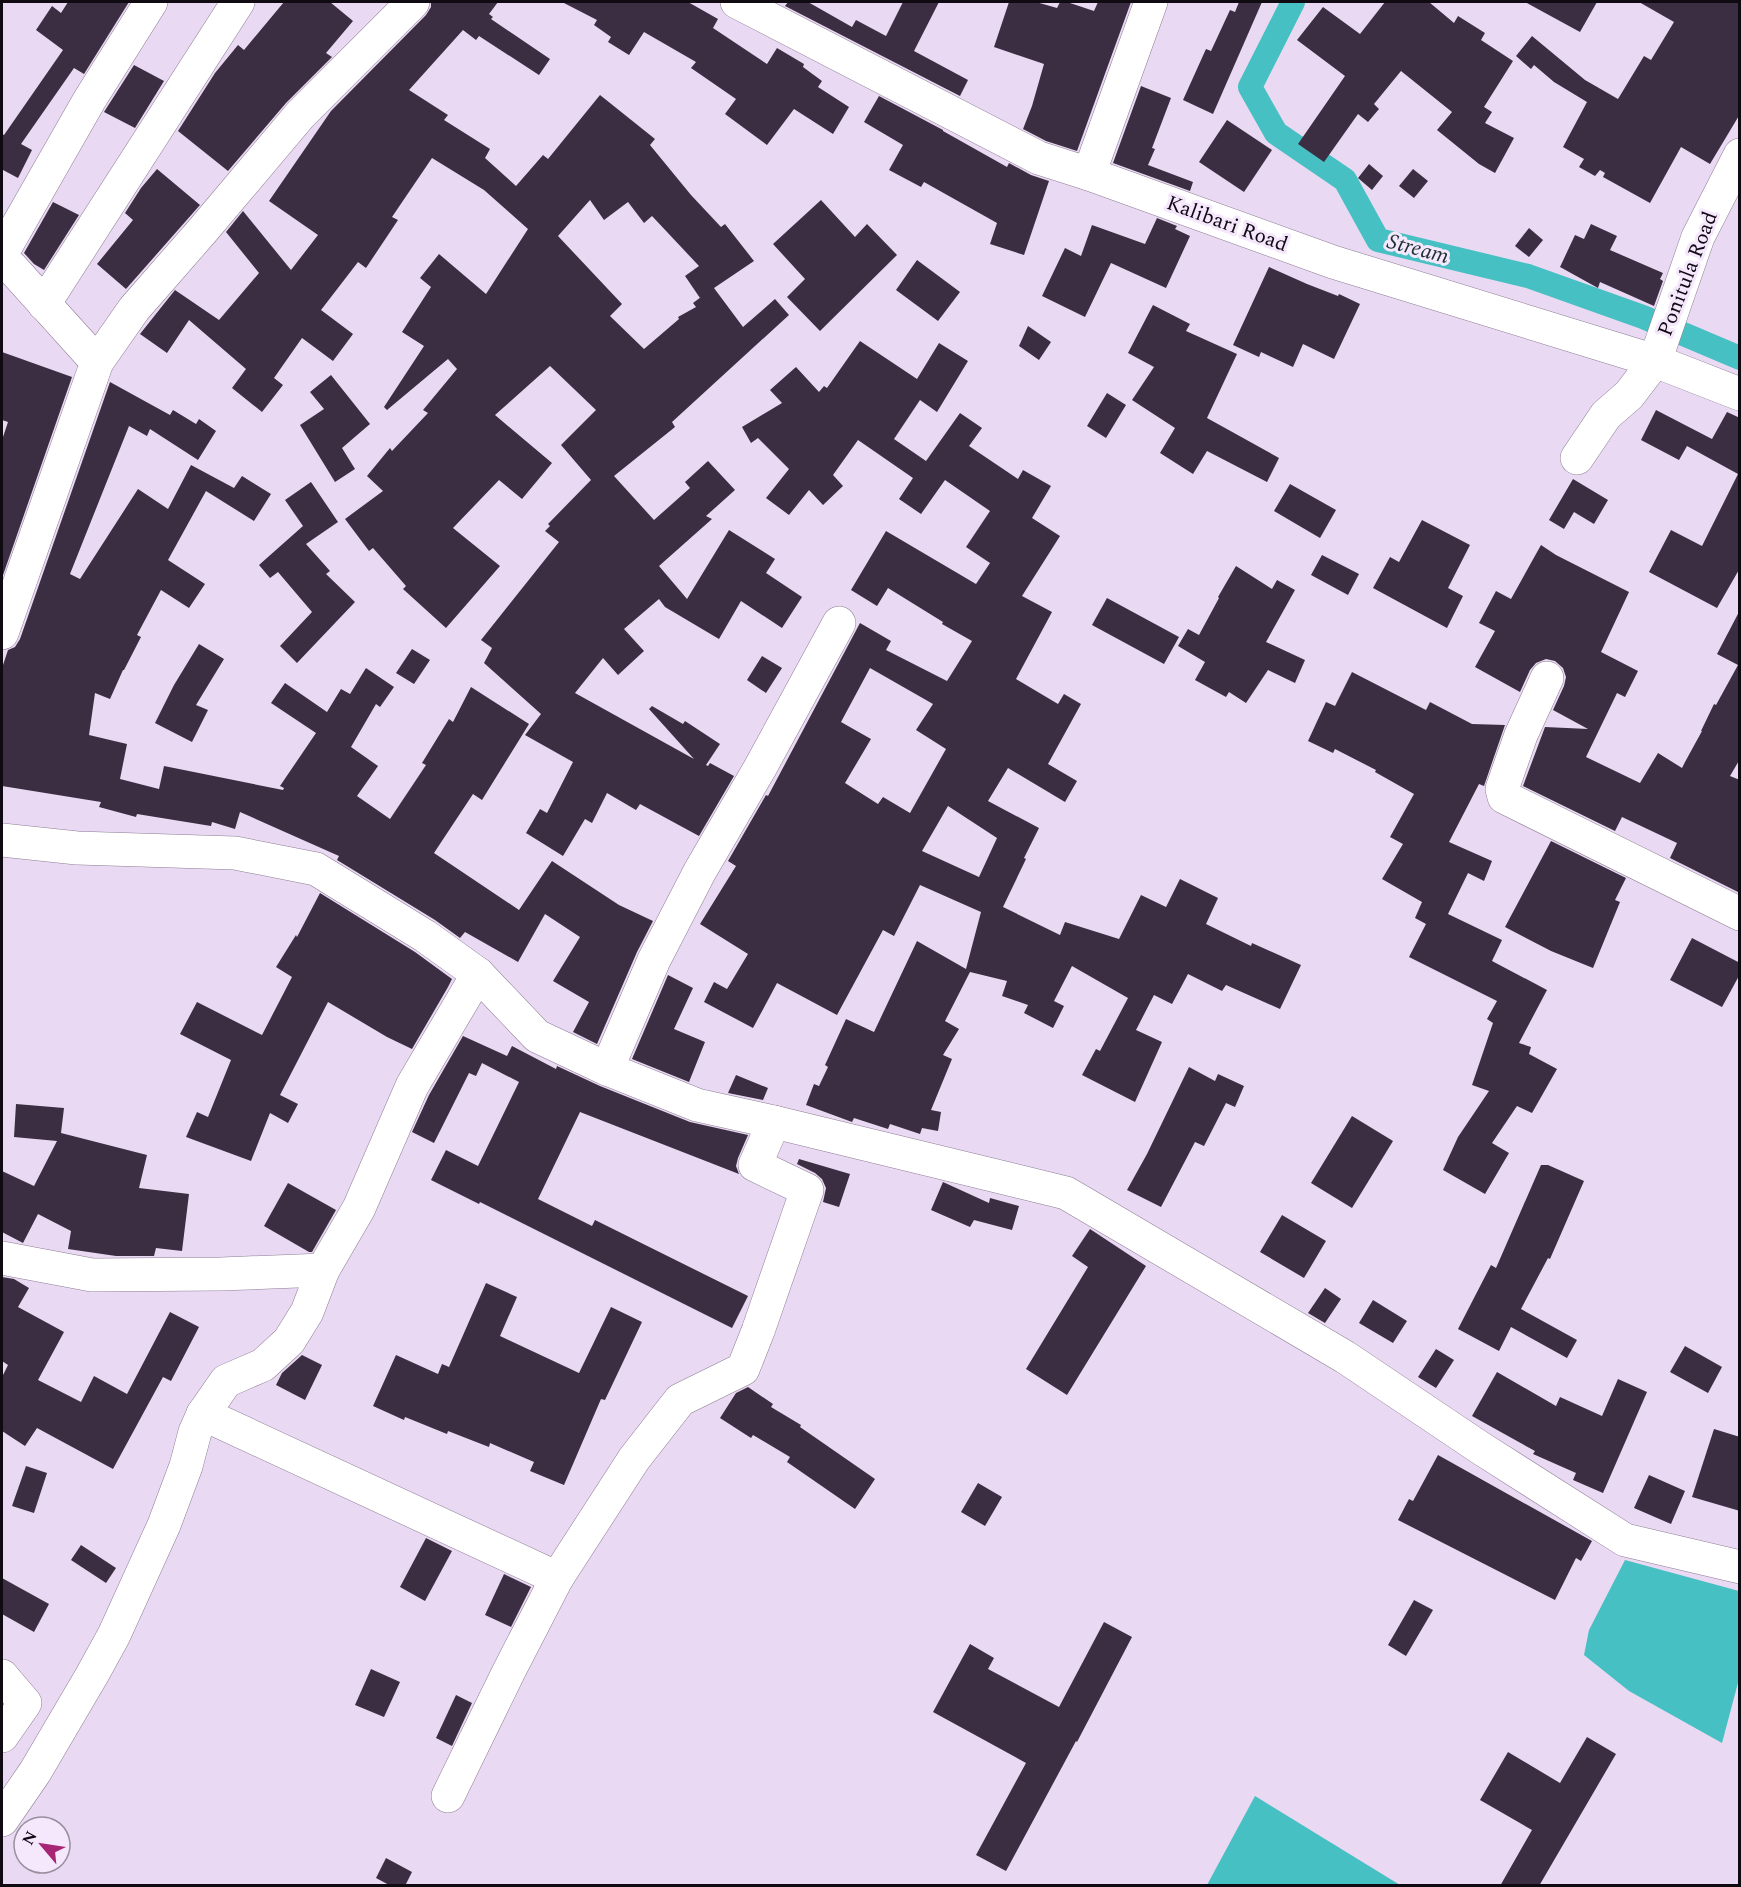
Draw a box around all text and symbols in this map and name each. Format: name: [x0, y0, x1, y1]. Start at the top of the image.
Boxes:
street label: Kalibari Road: [1162, 187, 1292, 261]
street label: Ponitula Road: [1650, 207, 1726, 341]
water label: Stream: [1383, 225, 1453, 273]
north arrow: [12, 1815, 72, 1875]
text: N: [16, 1827, 43, 1850]

